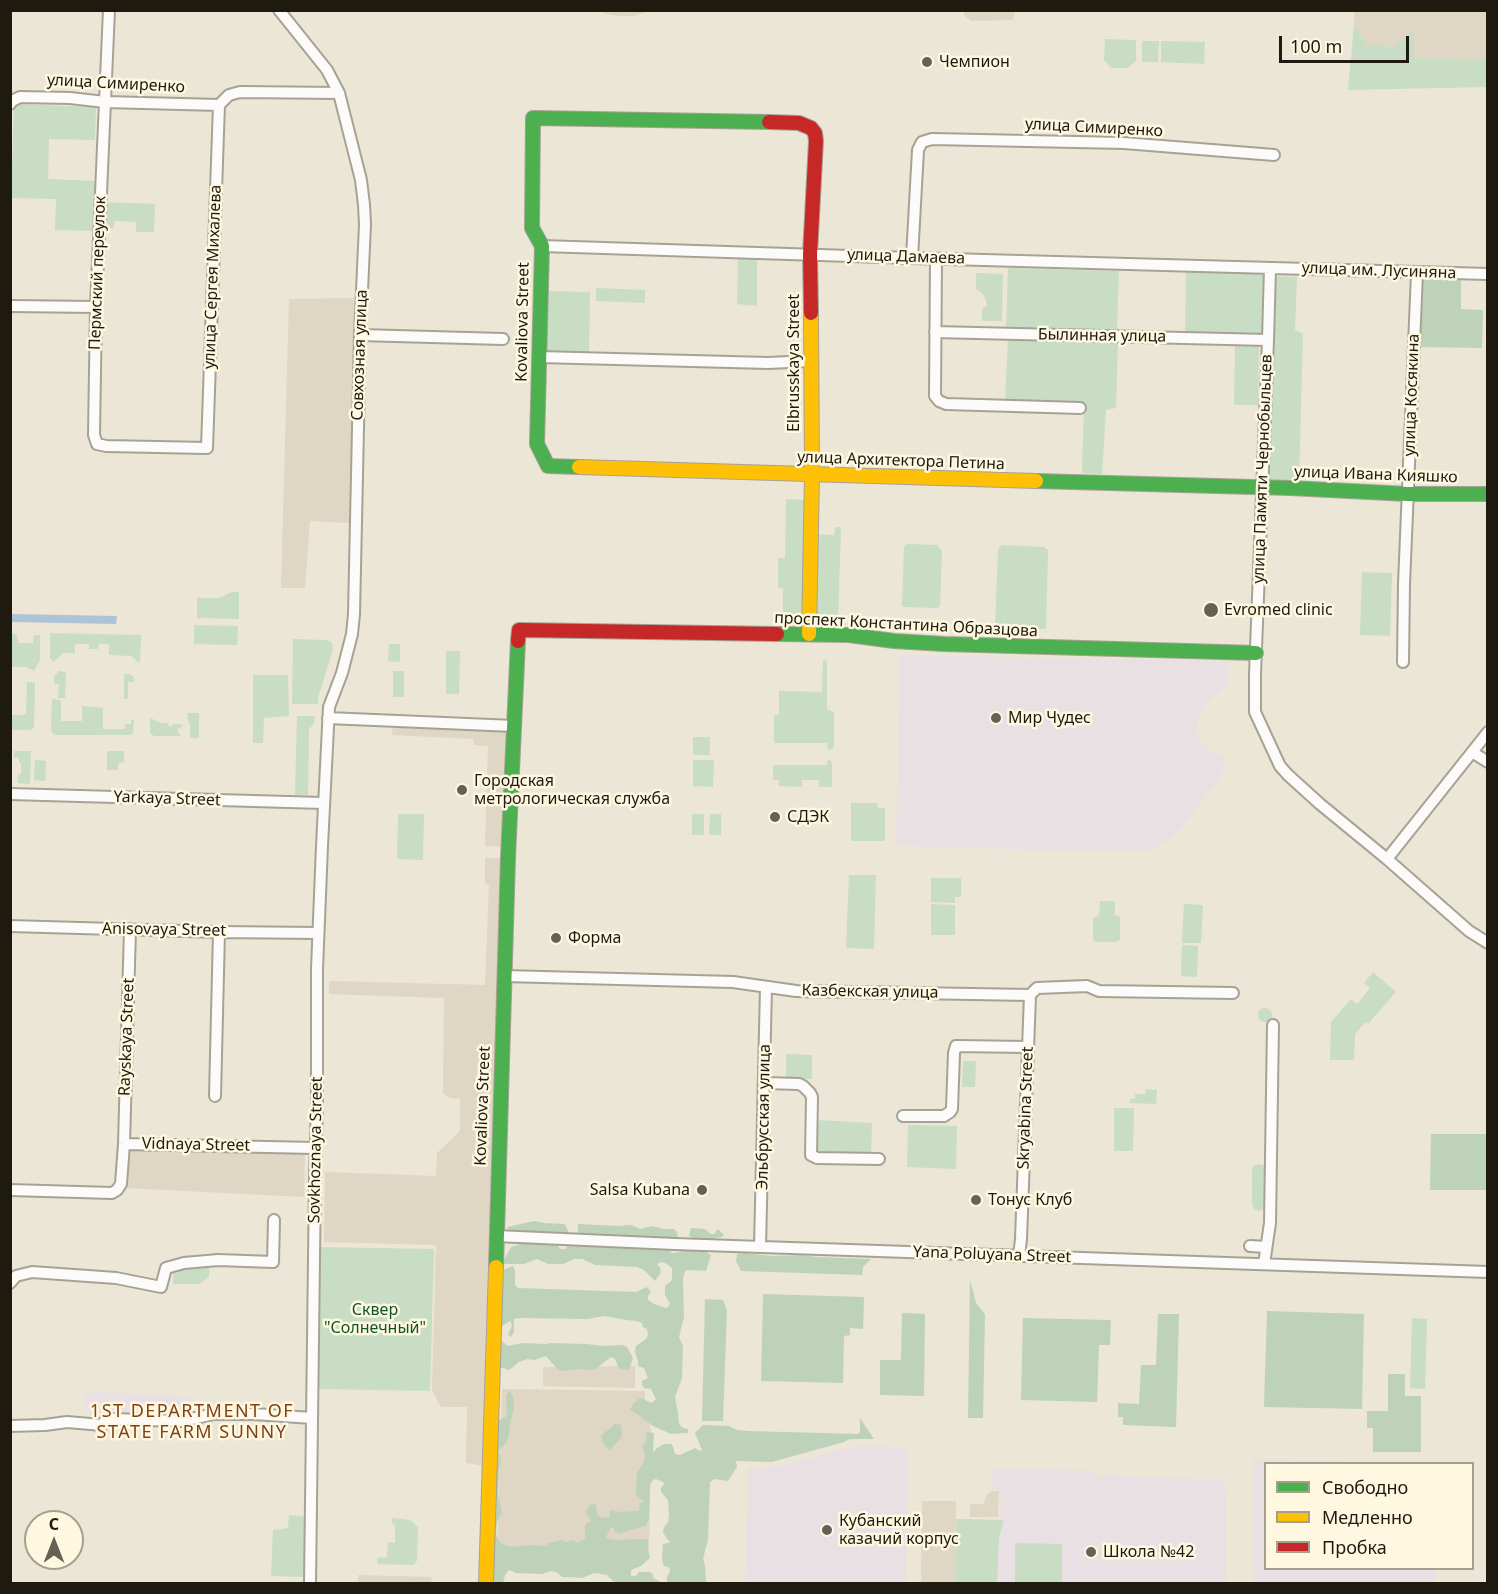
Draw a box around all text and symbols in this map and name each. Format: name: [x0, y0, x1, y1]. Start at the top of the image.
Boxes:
scale bar: [1282, 24, 1412, 62]
text: 100 m: [1290, 34, 1342, 58]
place label: Чемпион: [939, 52, 1010, 72]
marker: Чемпион: [920, 55, 934, 69]
street label: улица Симиренко: [47, 71, 185, 97]
street label: улица Симиренко: [1025, 115, 1163, 141]
street label: улица Сергея Михалева: [200, 184, 226, 370]
street label: Пермский переулок: [86, 196, 110, 350]
street label: улица Дамаева: [847, 245, 965, 269]
street label: улица им. Лусиняна: [1301, 259, 1457, 283]
street label: Kovaliova Street: [512, 262, 534, 382]
street label: Совхозная улица: [348, 289, 372, 421]
street label: Elbrusskaya Street: [784, 294, 804, 432]
street label: Былинная улица: [1038, 325, 1166, 347]
street label: улица Косякина: [1400, 333, 1424, 457]
street label: улица Памяти Чернобыльцев: [1249, 354, 1277, 584]
street label: улица Архитектора Петина: [797, 448, 1005, 474]
street label: улица Ивана Кияшко: [1294, 463, 1458, 487]
place label: Evromed clinic: [1224, 600, 1333, 620]
marker: Evromed clinic: [1202, 601, 1220, 619]
street label: проспект Константина Образцова: [774, 609, 1038, 641]
place label: Мир Чудес: [1008, 708, 1091, 728]
marker: Мир Чудес: [989, 711, 1003, 725]
place label: Городская метрологическая служба: [474, 771, 670, 809]
marker: Городская метрологическая служба: [455, 783, 469, 797]
street label: Yarkaya Street: [113, 788, 221, 810]
place label: СДЭК: [787, 807, 829, 827]
marker: СДЭК: [768, 810, 782, 824]
street label: Anisovaya Street: [102, 919, 226, 941]
place label: Форма: [568, 928, 621, 948]
marker: Форма: [549, 931, 563, 945]
street label: Rayskaya Street: [115, 978, 139, 1096]
street label: Казбекская улица: [801, 981, 939, 1003]
street label: Эльбрусская улица: [753, 1044, 775, 1190]
street label: Kovaliova Street: [471, 1046, 495, 1166]
street label: Skryabina Street: [1014, 1046, 1038, 1170]
street label: Sovkhoznaya Street: [305, 1077, 327, 1223]
street label: Vidnaya Street: [142, 1134, 250, 1156]
place label: Salsa Kubana: [590, 1180, 690, 1200]
marker: Salsa Kubana: [695, 1183, 709, 1197]
place label: Тонус Клуб: [988, 1190, 1072, 1210]
marker: Тонус Клуб: [969, 1193, 983, 1207]
street label: Yana Poluyana Street: [912, 1243, 1072, 1267]
park label: Сквер "Солнечный": [324, 1300, 426, 1338]
district label: 1ST DEPARTMENT OF STATE FARM SUNNY: [90, 1401, 294, 1444]
legend: [1264, 1462, 1474, 1570]
text: Свободно: [1322, 1475, 1408, 1499]
text: Медленно: [1322, 1505, 1413, 1529]
north arrow: [24, 1510, 84, 1570]
place label: Кубанский казачий корпус: [839, 1511, 959, 1549]
text: С: [49, 1513, 59, 1535]
marker: Кубанский казачий корпус: [820, 1523, 834, 1537]
text: Пробка: [1322, 1535, 1387, 1559]
place label: Школа №42: [1103, 1542, 1194, 1562]
marker: Школа №42: [1084, 1545, 1098, 1559]

